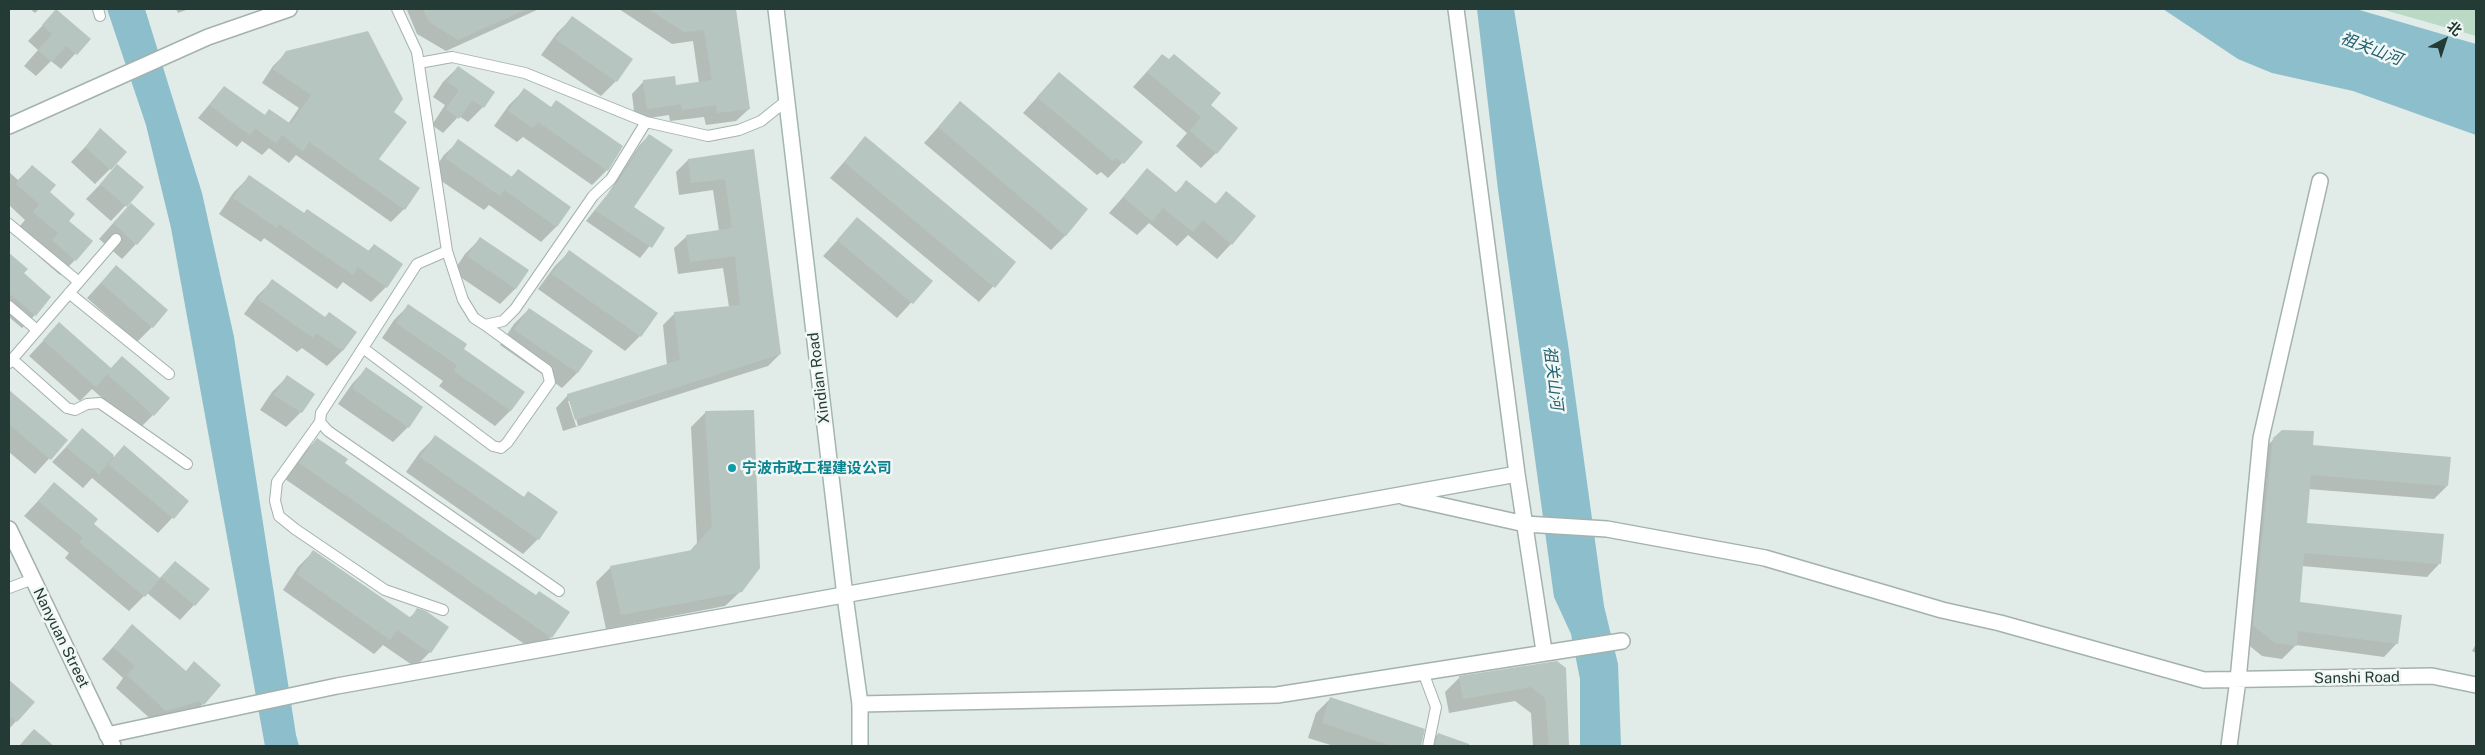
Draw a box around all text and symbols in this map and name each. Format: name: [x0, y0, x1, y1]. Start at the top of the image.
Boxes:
north arrow: [2420, 15, 2470, 65]
text: 北: [2444, 18, 2465, 39]
water label: 祖关山河: [2338, 29, 2404, 69]
street label: Xindian Road: [804, 331, 834, 425]
water label: 祖关山河: [1540, 345, 1566, 411]
place label: 宁波市政工程建设公司: [742, 459, 892, 477]
marker: 宁波市政工程建设公司: [726, 462, 738, 474]
street label: Nanyuan Street: [29, 585, 93, 691]
street label: Sanshi Road: [2314, 668, 2400, 688]

